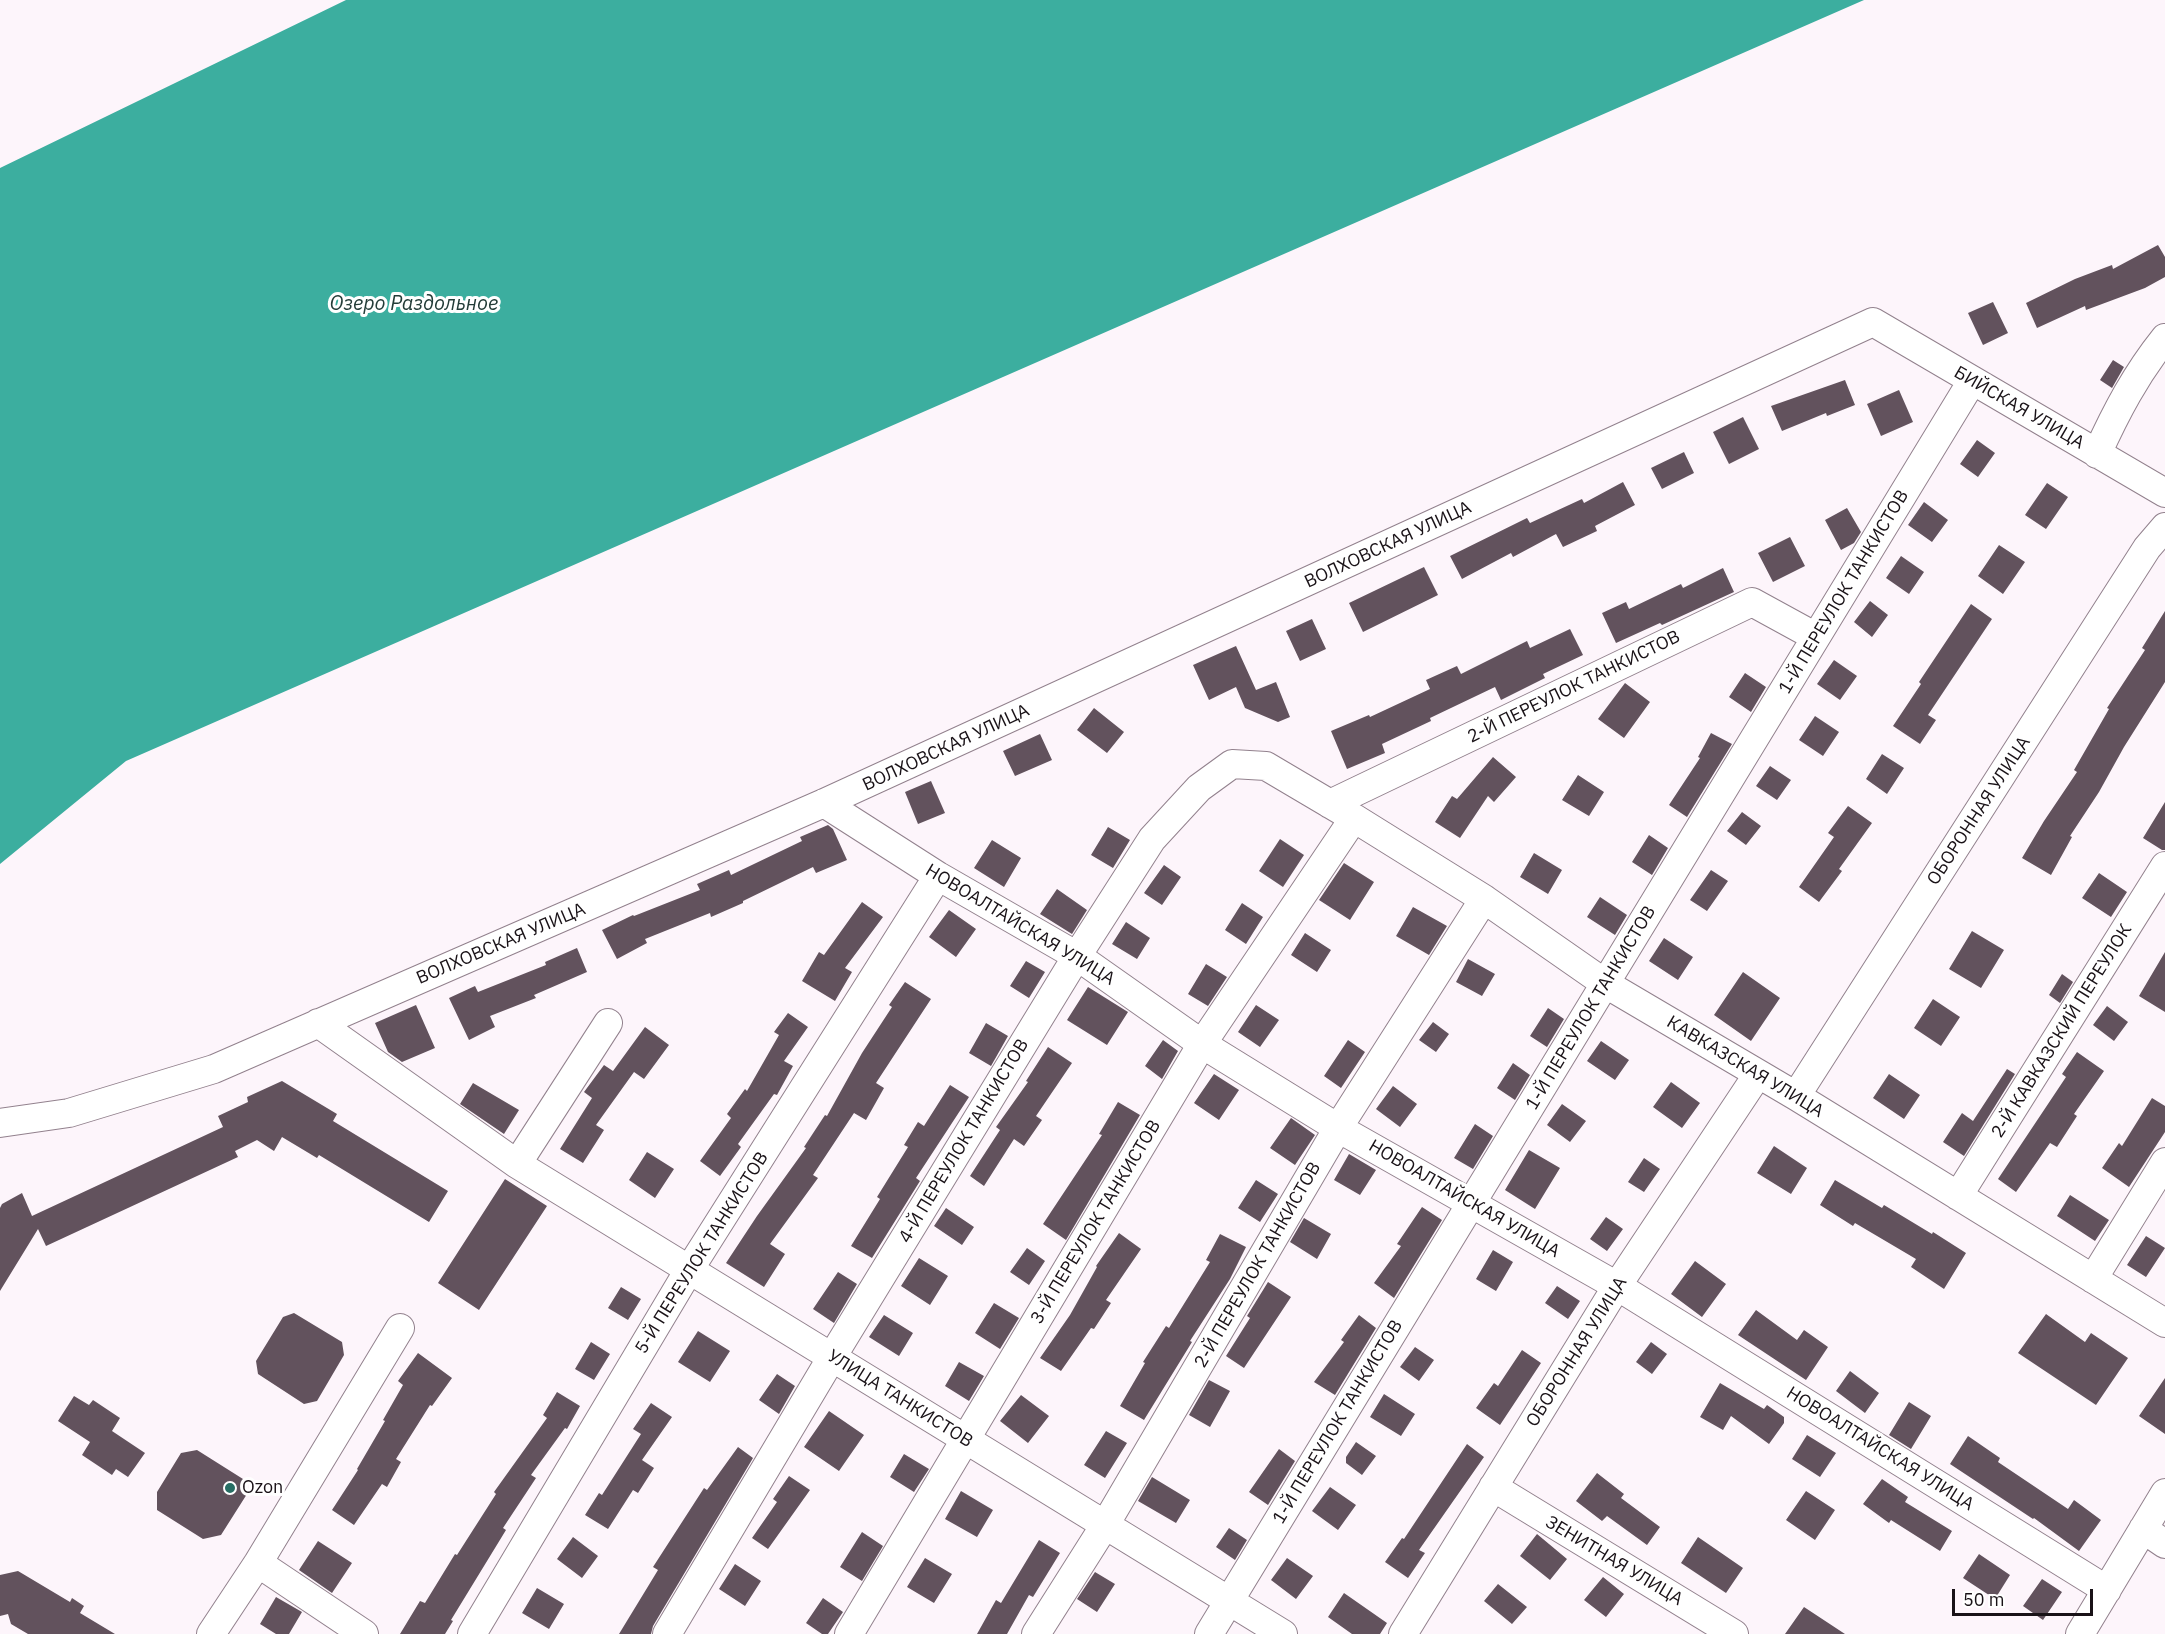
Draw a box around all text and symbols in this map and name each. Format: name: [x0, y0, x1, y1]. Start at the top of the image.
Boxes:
water label: Озеро Раздольное: [330, 292, 498, 316]
street label: БИЙСКАЯ УЛИЦА: [1950, 362, 2088, 454]
street label: 1-Й ПЕРЕУЛОК ТАНКИСТОВ: [1775, 486, 1913, 698]
street label: ВОЛХОВСКАЯ УЛИЦА: [1301, 497, 1475, 593]
street label: 2-Й ПЕРЕУЛОК ТАНКИСТОВ: [1464, 626, 1684, 748]
street label: ВОЛХОВСКАЯ УЛИЦА: [859, 700, 1033, 796]
street label: ОБОРОННАЯ УЛИЦА: [1923, 733, 2035, 889]
street label: НОВОАЛТАЙСКАЯ УЛИЦА: [921, 860, 1119, 990]
street label: ВОЛХОВСКАЯ УЛИЦА: [413, 899, 589, 989]
street label: 1-Й ПЕРЕУЛОК ТАНКИСТОВ: [1522, 902, 1660, 1114]
street label: 2-Й КАВКАЗСКИЙ ПЕРЕУЛОК: [1987, 920, 2137, 1142]
street label: КАВКАЗСКАЯ УЛИЦА: [1663, 1012, 1827, 1122]
street label: 4-Й ПЕРЕУЛОК ТАНКИСТОВ: [895, 1035, 1033, 1247]
street label: 3-Й ПЕРЕУЛОК ТАНКИСТОВ: [1027, 1116, 1165, 1328]
street label: НОВОАЛТАЙСКАЯ УЛИЦА: [1365, 1135, 1563, 1263]
street label: 5-Й ПЕРЕУЛОК ТАНКИСТОВ: [631, 1148, 773, 1358]
street label: 2-Й ПЕРЕУЛОК ТАНКИСТОВ: [1190, 1158, 1326, 1372]
street label: ОБОРОННАЯ УЛИЦА: [1522, 1273, 1632, 1431]
street label: 1-Й ПЕРЕУЛОК ТАНКИСТОВ: [1269, 1316, 1407, 1528]
street label: УЛИЦА ТАНКИСТОВ: [823, 1346, 977, 1452]
street label: НОВОАЛТАЙСКАЯ УЛИЦА: [1782, 1382, 1978, 1516]
place label: Ozon: [242, 1477, 283, 1499]
marker: Ozon: [223, 1481, 237, 1495]
street label: ЗЕНИТНАЯ УЛИЦА: [1541, 1511, 1687, 1611]
scale bar: [1955, 1577, 2096, 1615]
text: 50 m: [1963, 1588, 2005, 1611]

